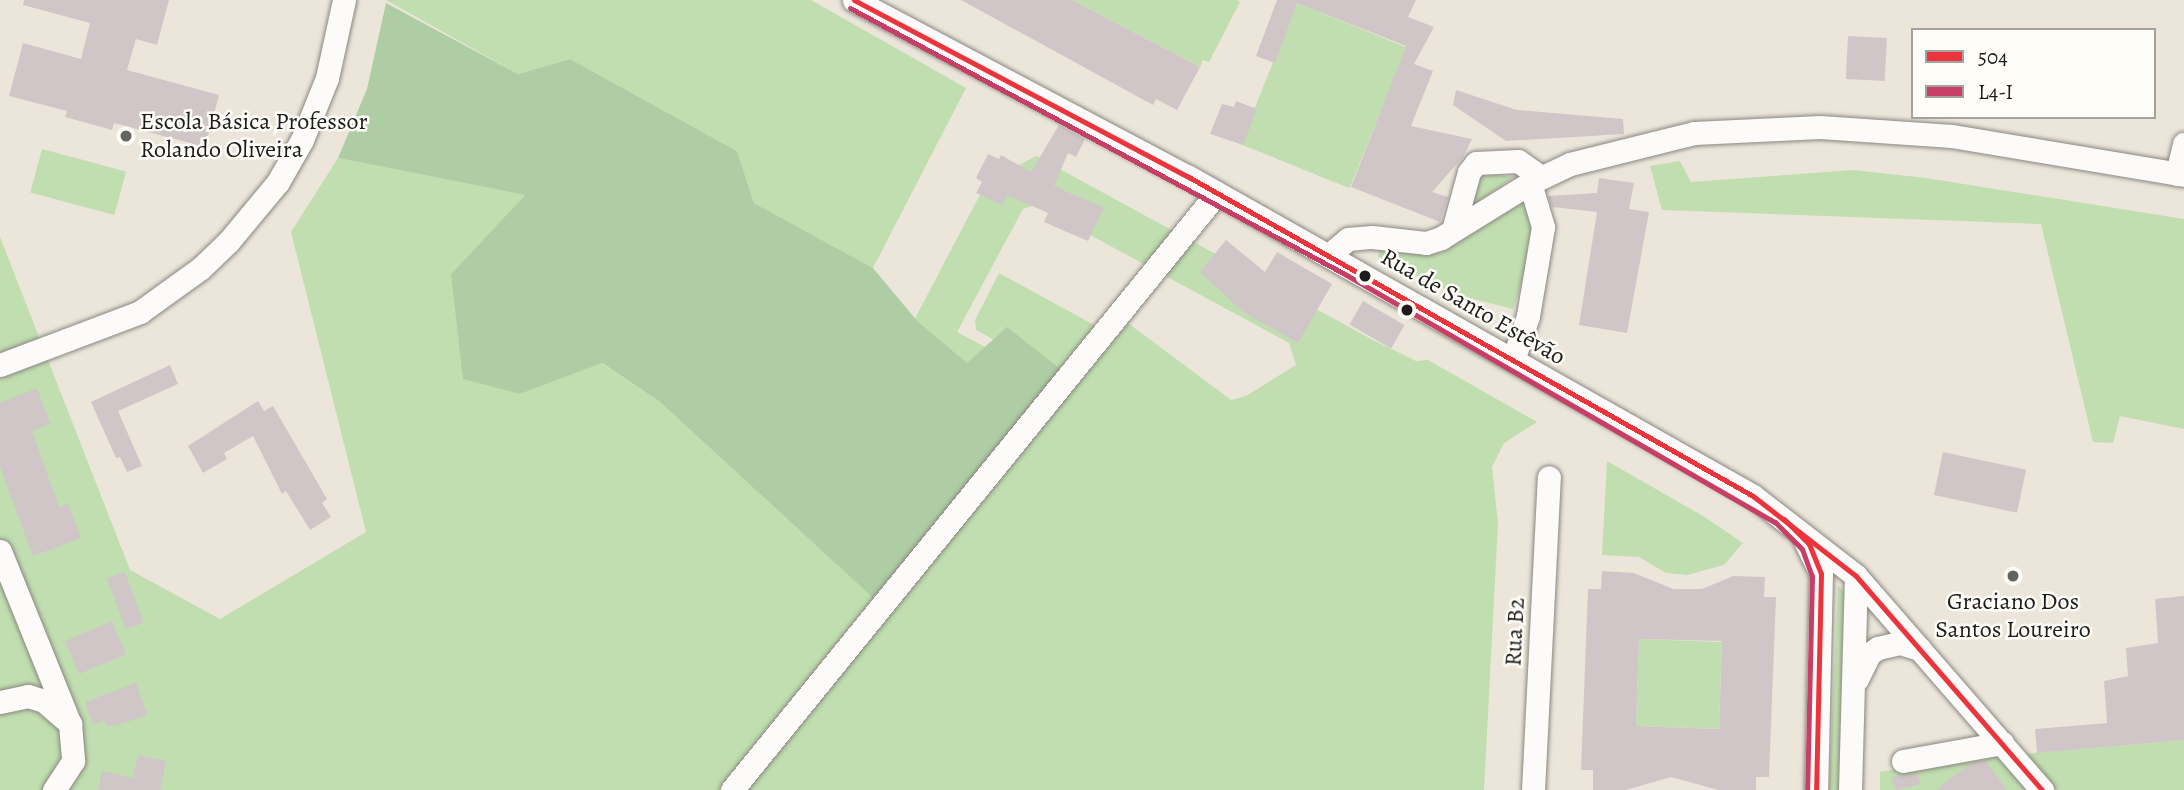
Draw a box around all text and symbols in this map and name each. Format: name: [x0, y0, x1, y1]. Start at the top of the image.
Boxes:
legend: [1911, 28, 2156, 119]
text: 504: [1978, 43, 2008, 71]
text: L4-I: [1978, 78, 2013, 106]
place label: Escola Básica Professor Rolando Oliveira: [140, 108, 368, 164]
marker: Escola Básica Professor Rolando Oliveira: [118, 128, 134, 144]
street label: Rua de Santo Estêvão: [1376, 242, 1570, 372]
unlabelled marker: [1358, 269, 1372, 283]
unlabelled marker: [1400, 303, 1414, 317]
marker: Graciano Dos Santos Loureiro: [2005, 568, 2021, 584]
place label: Graciano Dos Santos Loureiro: [1935, 588, 2091, 644]
street label: Rua B2: [1499, 597, 1531, 667]

